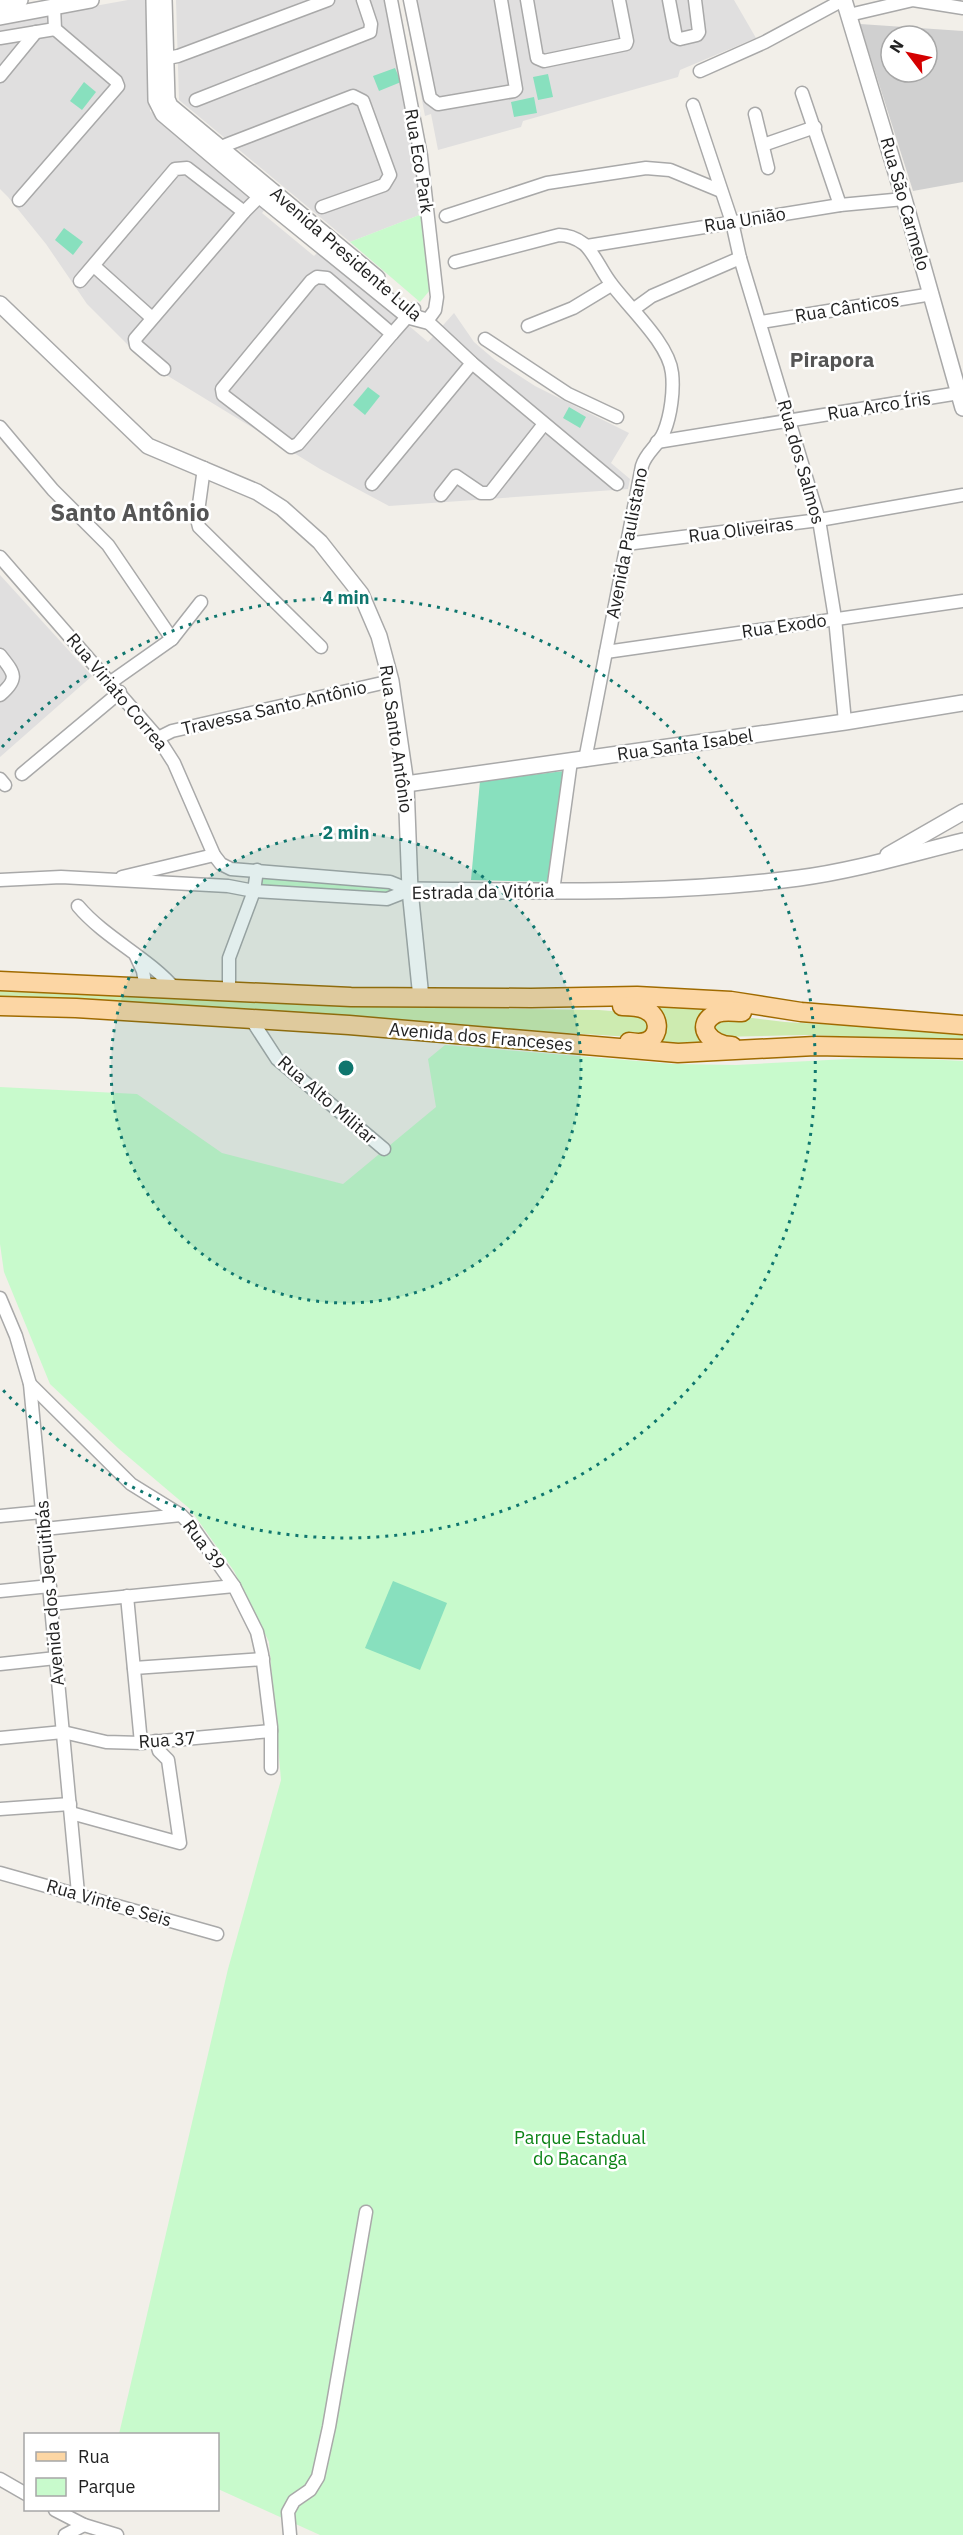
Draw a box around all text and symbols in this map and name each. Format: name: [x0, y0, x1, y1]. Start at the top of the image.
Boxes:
north arrow: [879, 24, 939, 84]
text: N: [885, 36, 908, 56]
street label: Rua Eco Park: [400, 107, 439, 215]
street label: Rua São Carmelo: [875, 134, 936, 273]
street label: Avenida Presidente Lula: [266, 181, 427, 326]
street label: Rua União: [703, 202, 787, 237]
street label: Rua Cânticos: [793, 288, 901, 327]
district label: Pirapora: [790, 345, 874, 373]
street label: Rua Arco Íris: [826, 386, 932, 425]
street label: Rua dos Salmos: [773, 397, 830, 527]
street label: Avenida Paulistano: [601, 465, 652, 621]
district label: Santo Antônio: [50, 496, 210, 528]
street label: Rua Oliveiras: [687, 512, 795, 547]
text: 4 min: [322, 586, 370, 609]
street label: Rua Exodo: [740, 608, 828, 643]
street label: Rua Viriato Correa: [62, 628, 173, 755]
street label: Rua Santo Antônio: [375, 663, 418, 814]
street label: Travessa Santo Antônio: [179, 675, 369, 740]
street label: Rua Santa Isabel: [616, 724, 754, 765]
text: 2 min: [322, 821, 370, 844]
street label: Estrada da Vitória: [411, 879, 555, 904]
street label: Avenida dos Franceses: [388, 1017, 574, 1056]
street label: Rua Alto Militar: [273, 1050, 382, 1149]
centre of rings: [336, 1058, 356, 1078]
street label: Avenida dos Jequitibás: [30, 1499, 69, 1687]
street label: Rua 39: [178, 1515, 231, 1574]
street label: Rua 37: [138, 1726, 196, 1753]
street label: Rua Vinte e Seis: [44, 1874, 175, 1931]
park label: Parque Estadual do Bacanga: [514, 2126, 646, 2170]
legend: [24, 2433, 219, 2511]
text: Rua: [78, 2445, 110, 2468]
text: Parque: [78, 2475, 136, 2498]

